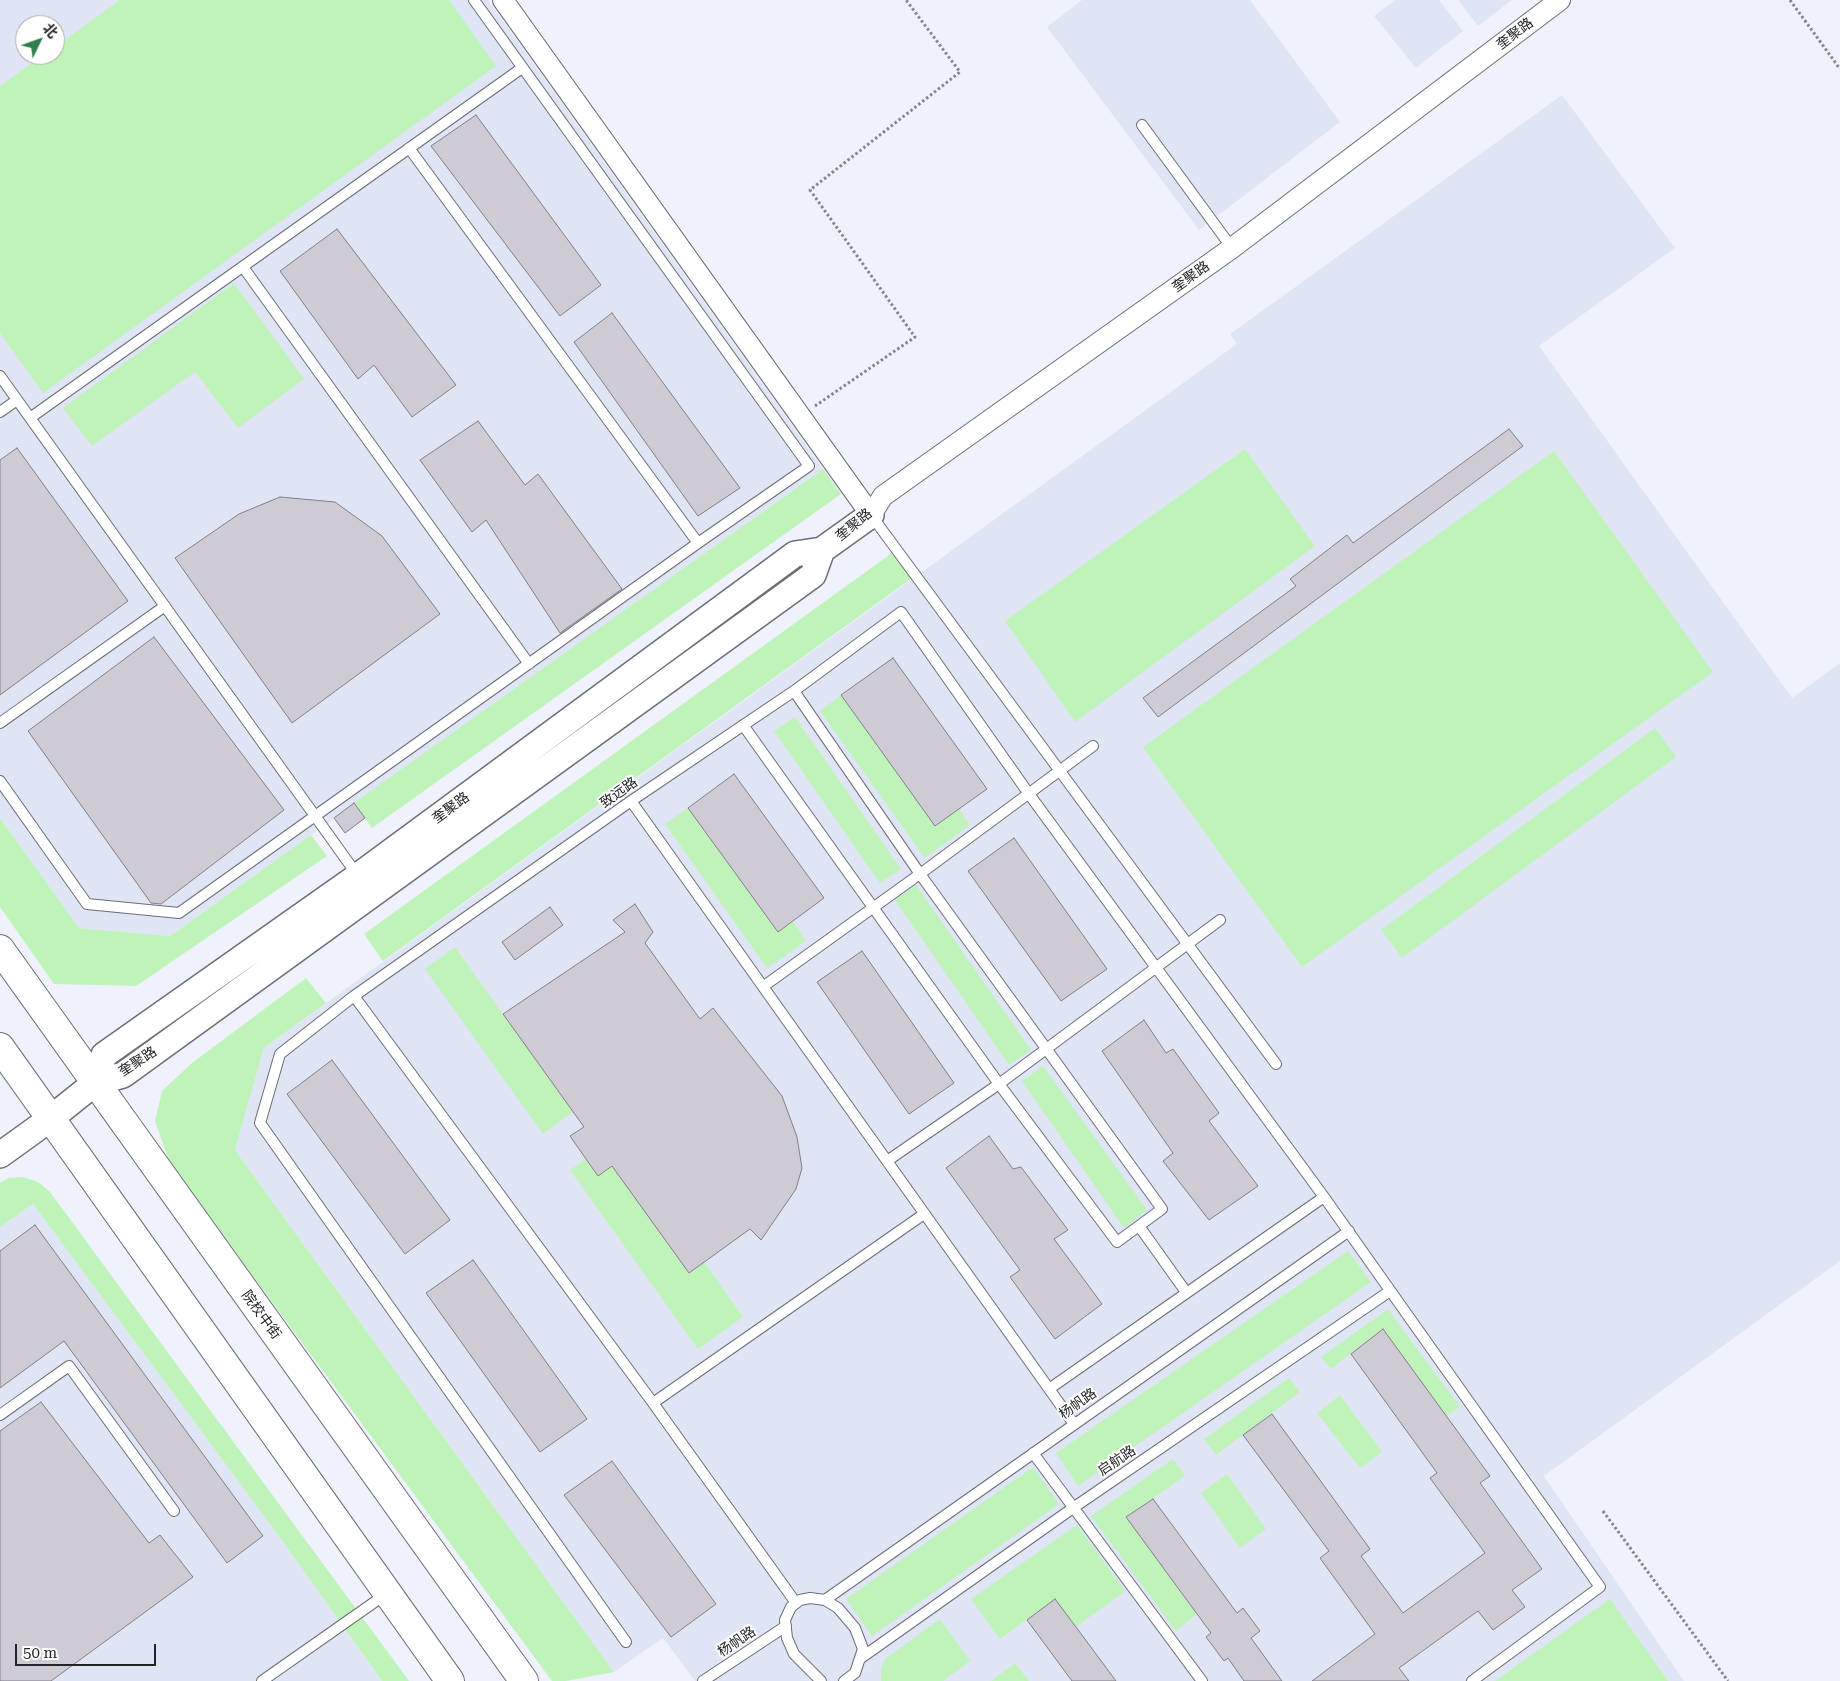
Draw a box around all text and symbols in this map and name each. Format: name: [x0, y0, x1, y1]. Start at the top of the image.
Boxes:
north arrow: [15, 15, 65, 65]
street label: 奎聚路: [1493, 15, 1537, 53]
text: 北: [40, 20, 61, 41]
street label: 奎聚路: [1169, 258, 1213, 296]
street label: 奎聚路: [832, 505, 876, 545]
street label: 致远路: [597, 774, 641, 812]
street label: 奎聚路: [429, 789, 473, 827]
street label: 奎聚路: [116, 1044, 160, 1080]
street label: 院校中街: [238, 1287, 284, 1343]
street label: 杨帆路: [1056, 1385, 1100, 1423]
street label: 启航路: [1095, 1442, 1139, 1480]
street label: 杨帆路: [715, 1623, 759, 1661]
scale bar: [18, 1634, 159, 1666]
text: 50 m: [23, 1644, 57, 1662]

